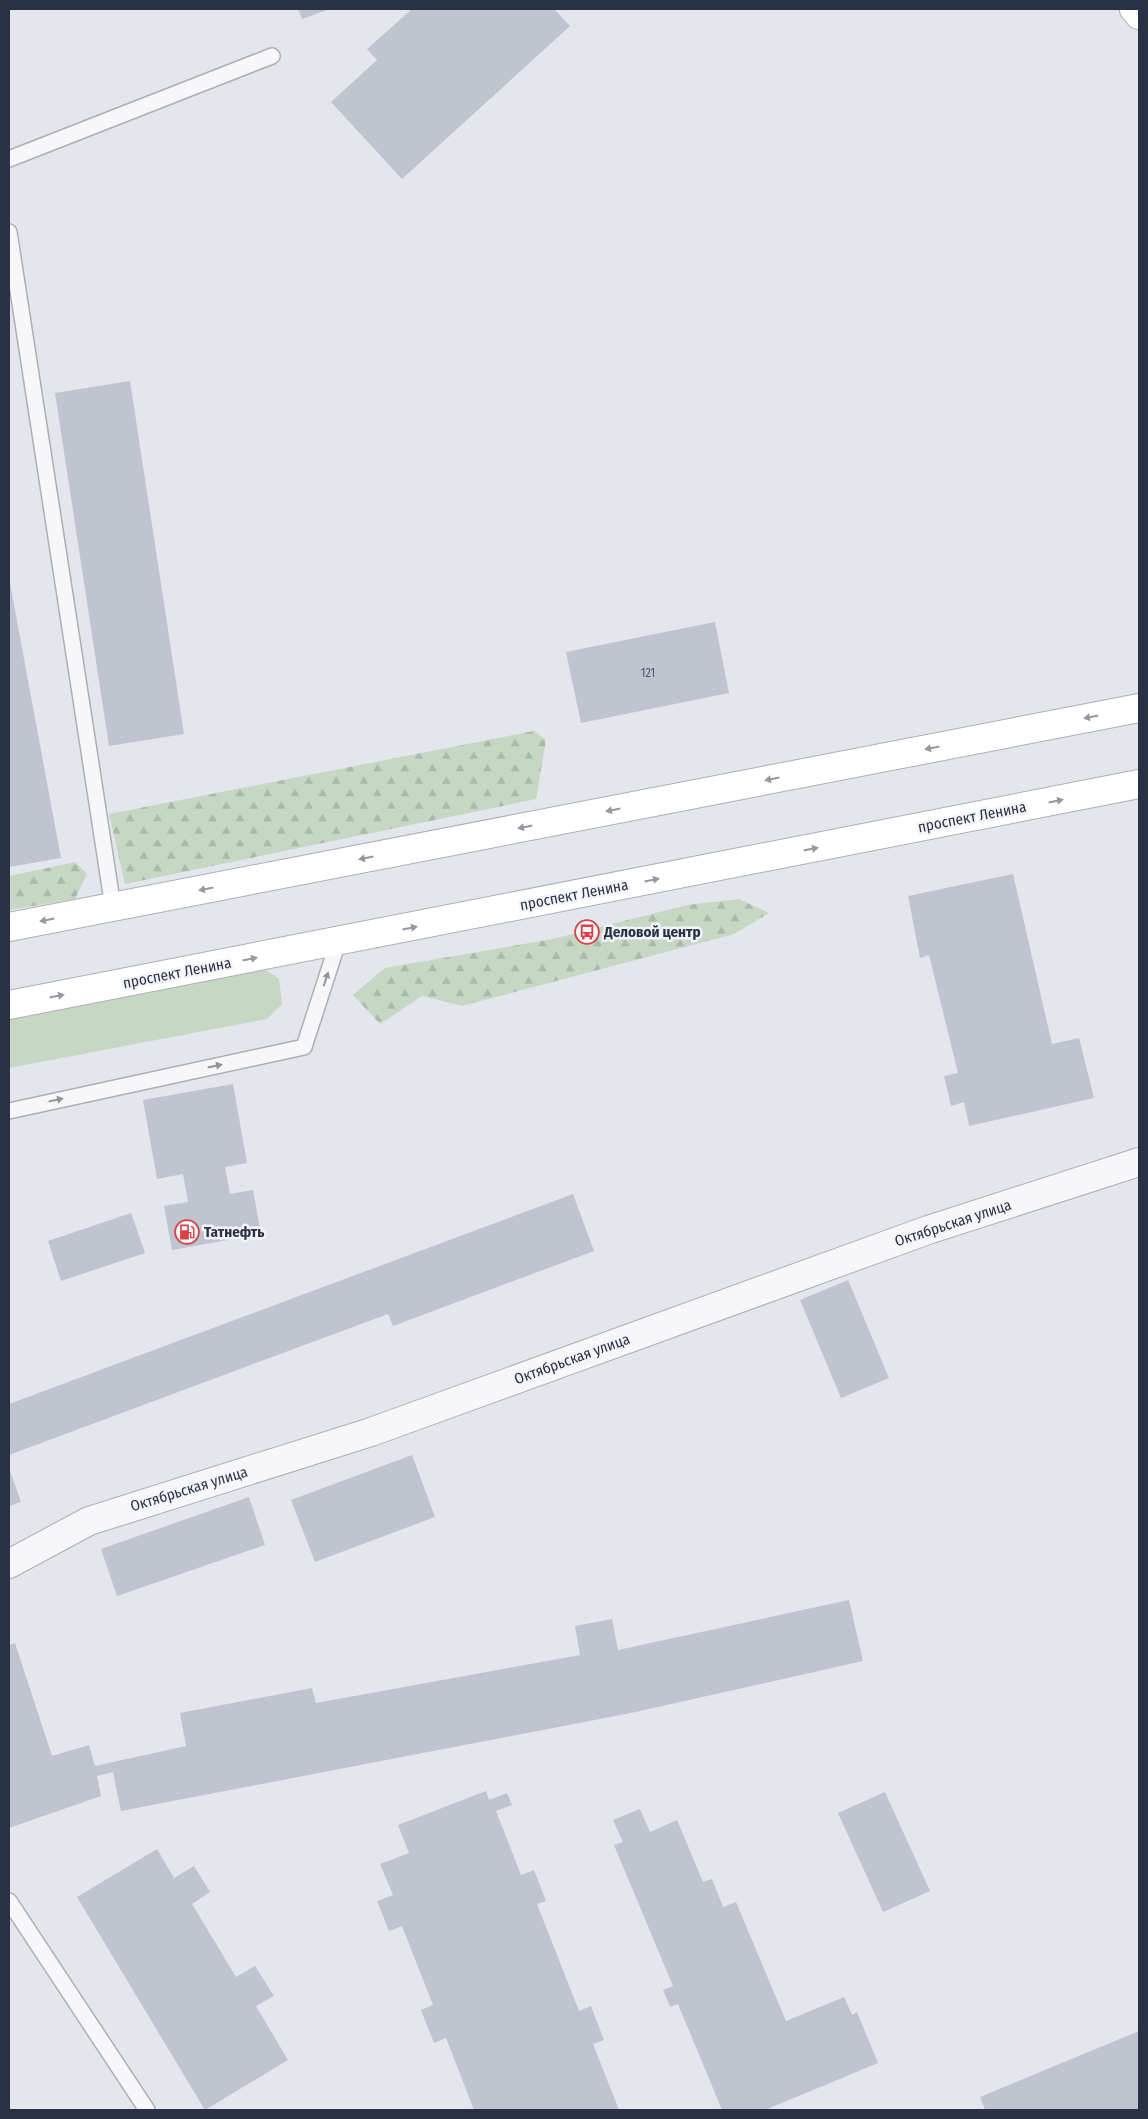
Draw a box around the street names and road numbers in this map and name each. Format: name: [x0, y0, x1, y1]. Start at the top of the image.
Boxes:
street label: проспект Ленина: [916, 798, 1028, 836]
street label: проспект Ленина: [518, 876, 630, 914]
street label: проспект Ленина: [121, 954, 233, 992]
street label: Октябрьская улица: [892, 1196, 1014, 1250]
street label: Октябрьская улица: [512, 1330, 632, 1388]
street label: Октябрьская улица: [128, 1463, 250, 1515]

